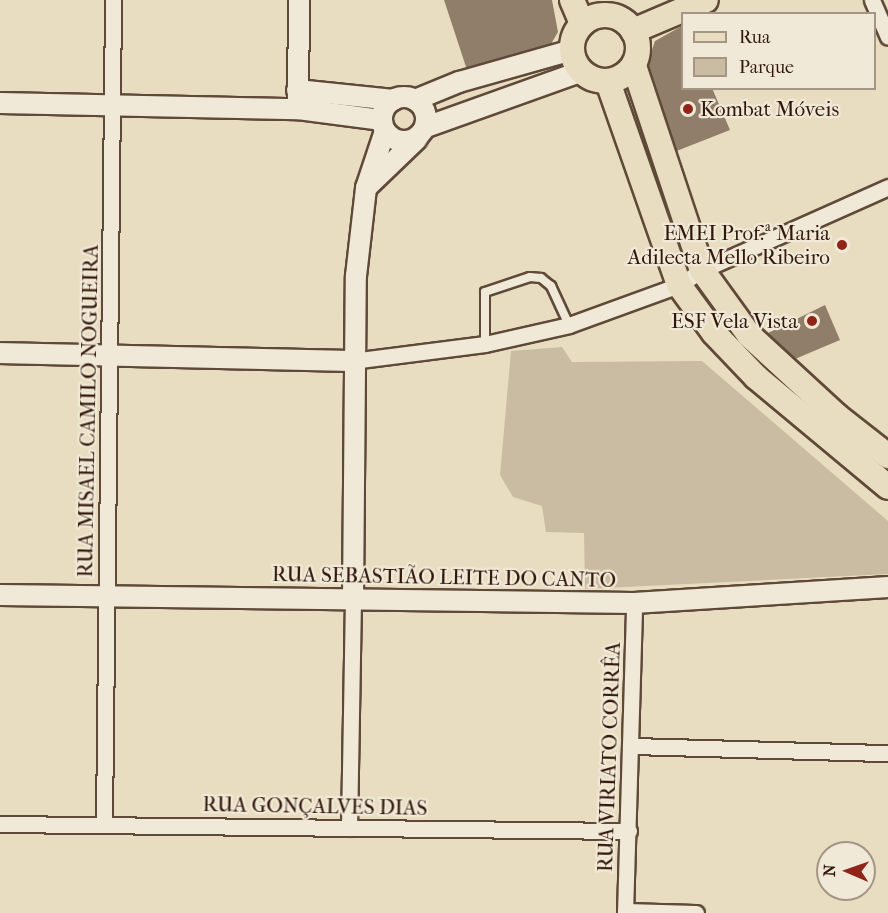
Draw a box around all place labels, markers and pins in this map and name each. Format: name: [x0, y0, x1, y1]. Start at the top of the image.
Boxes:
place label: Kombat Móveis: [700, 96, 839, 122]
marker: Kombat Móveis: [681, 102, 695, 116]
place label: EMEI Prof.ª Maria Adilecta Mello Ribeiro: [628, 220, 830, 270]
marker: EMEI Prof.ª Maria Adilecta Mello Ribeiro: [835, 238, 849, 252]
place label: ESF Vela Vista: [671, 308, 798, 334]
marker: ESF Vela Vista: [803, 312, 821, 330]

